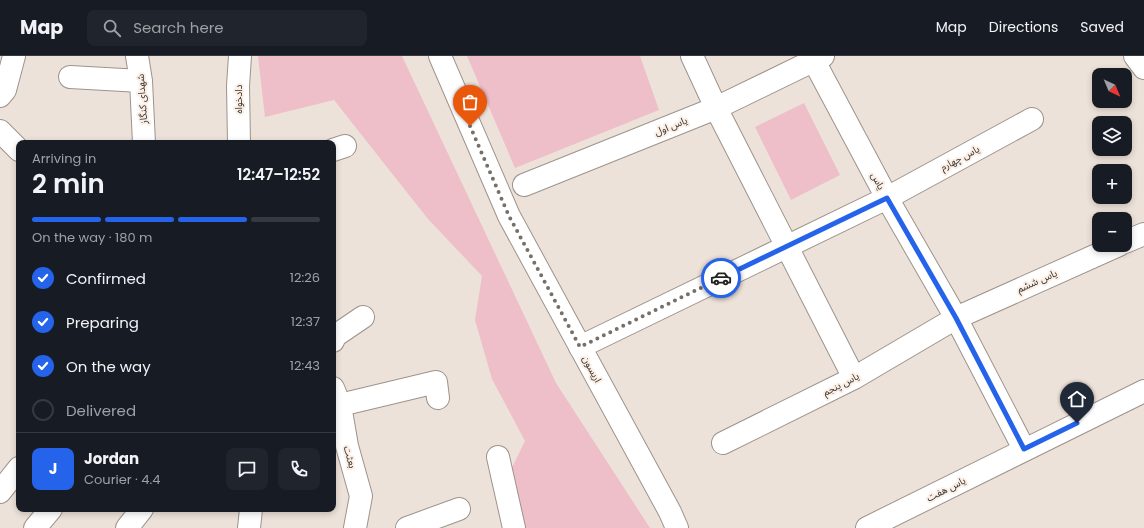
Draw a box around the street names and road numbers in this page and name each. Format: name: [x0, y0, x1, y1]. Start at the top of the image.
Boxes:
street label: شهدای کنگاز: [133, 73, 151, 126]
street label: دادخواه: [231, 84, 246, 113]
street label: یاس اول: [652, 113, 690, 139]
street label: یاس چهارم: [938, 141, 983, 176]
street label: یاس: [867, 170, 889, 192]
street label: یاس ششم: [1014, 265, 1060, 297]
street label: اریسون: [579, 353, 605, 385]
street label: یاس پنجم: [820, 368, 862, 400]
street label: بعثت: [340, 444, 360, 470]
street label: یاس هفت: [924, 473, 968, 505]

